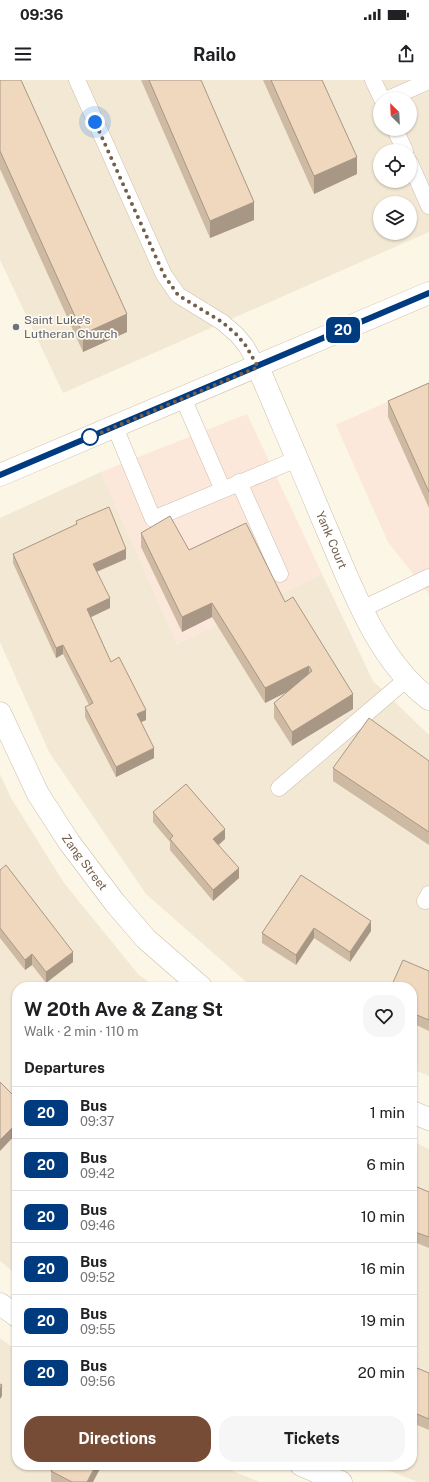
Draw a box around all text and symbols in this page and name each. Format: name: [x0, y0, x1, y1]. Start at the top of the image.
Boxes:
text: 09:36: [20, 6, 63, 23]
icon: menu: [12, 43, 34, 65]
icon: share: [395, 43, 417, 65]
text: Railo: [193, 44, 236, 65]
north arrow: [373, 92, 417, 136]
map controls: [373, 92, 417, 240]
your location: [85, 112, 105, 132]
button: locate: [373, 144, 417, 188]
button: layers: [373, 196, 417, 240]
place label: Saint Luke's Lutheran Church: [24, 313, 118, 341]
line badge: 20: [325, 317, 361, 343]
marker: Saint Luke's Lutheran Church: [11, 322, 21, 332]
text: 20: [334, 322, 352, 338]
unlabelled marker: [81, 428, 99, 446]
street label: Yank Court: [313, 509, 350, 571]
street label: Zang Street: [59, 831, 110, 893]
button: heart: [363, 995, 405, 1037]
text: W 20th Ave & Zang St: [24, 998, 223, 1020]
text: Walk · 2 min · 110 m: [24, 1024, 139, 1039]
text: Departures: [24, 1059, 105, 1076]
text: Bus: [80, 1097, 107, 1114]
text: 1 min: [370, 1104, 405, 1121]
text: 20: [37, 1105, 55, 1121]
text: 09:37: [80, 1114, 115, 1129]
text: Bus: [80, 1149, 107, 1166]
text: 6 min: [367, 1156, 405, 1173]
text: 20: [37, 1157, 55, 1173]
text: 09:42: [80, 1166, 115, 1181]
text: Bus: [80, 1201, 107, 1218]
text: 10 min: [361, 1208, 405, 1225]
text: 20: [37, 1209, 55, 1225]
text: 09:46: [80, 1218, 115, 1233]
text: Bus: [80, 1253, 107, 1270]
text: 16 min: [360, 1260, 405, 1277]
text: 20: [37, 1261, 55, 1277]
text: 09:52: [80, 1270, 115, 1285]
text: Bus: [80, 1305, 107, 1322]
text: 19 min: [360, 1312, 405, 1329]
text: 20: [37, 1313, 55, 1329]
text: 09:55: [80, 1322, 116, 1337]
text: Bus: [80, 1357, 107, 1374]
text: 20 min: [358, 1364, 405, 1381]
text: 20: [37, 1365, 55, 1381]
text: 09:56: [80, 1374, 115, 1389]
button: Directions: [24, 1416, 211, 1462]
button: Tickets: [219, 1416, 405, 1462]

